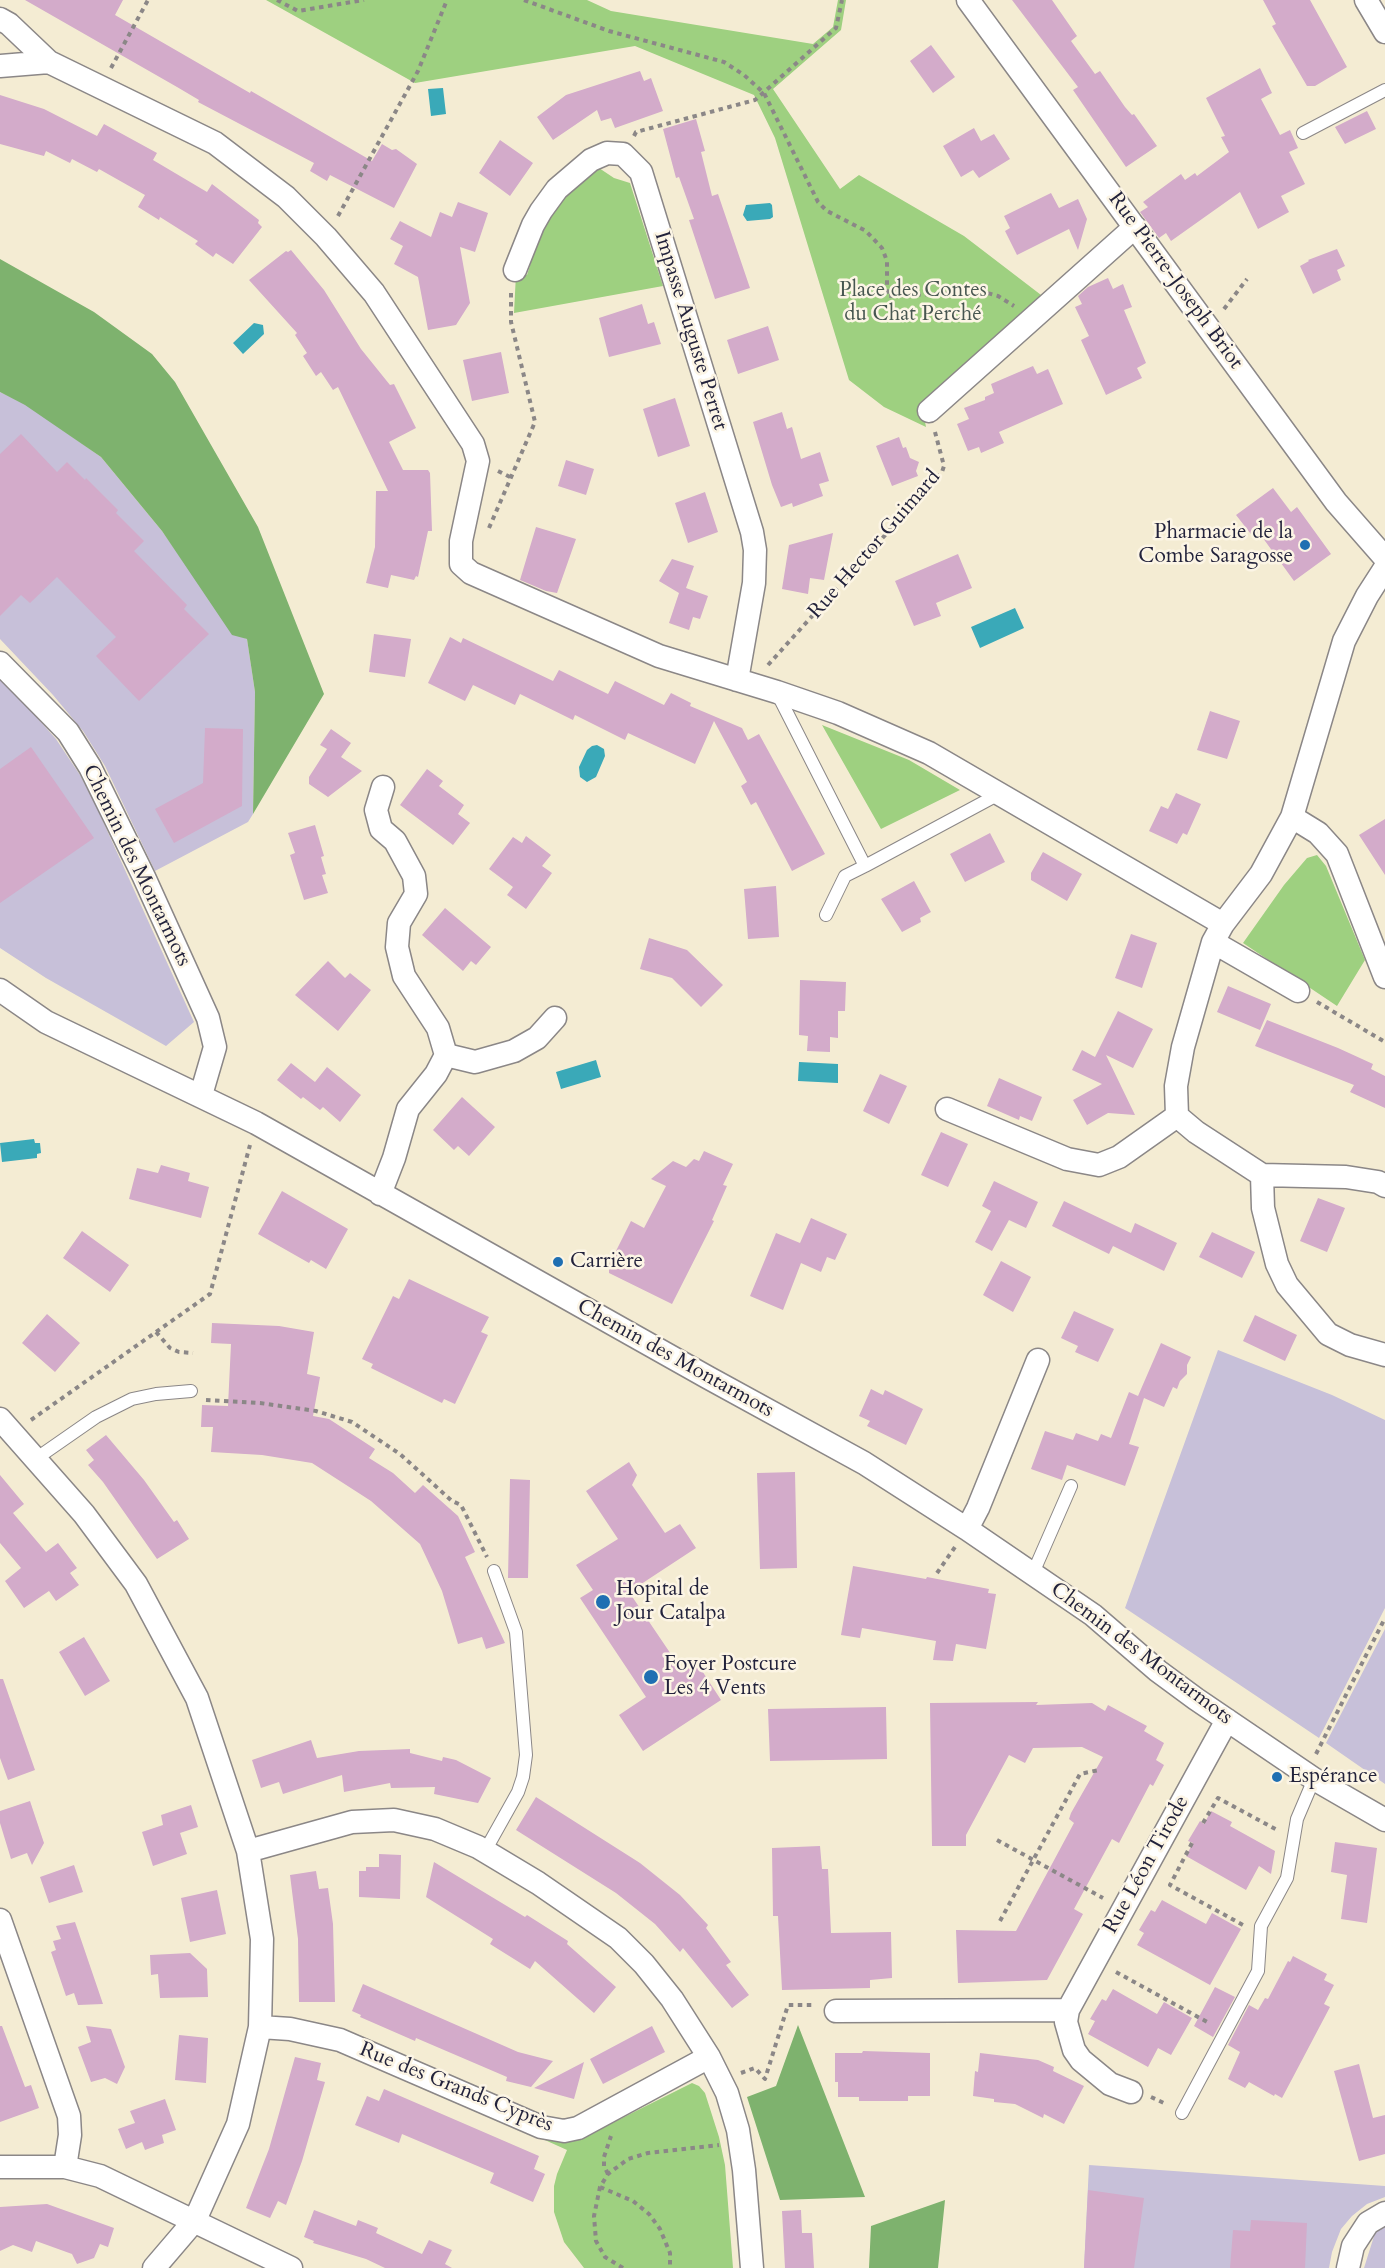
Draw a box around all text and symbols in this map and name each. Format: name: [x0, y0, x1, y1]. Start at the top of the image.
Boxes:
street label: Rue Pierre-Joseph Briot: [1102, 188, 1248, 374]
street label: Impasse Auguste Perret: [648, 229, 732, 433]
park label: Place des Contes du Chat Perché: [839, 278, 987, 328]
street label: Rue Hector Guimard: [804, 465, 946, 625]
place label: Pharmacie de la Combe Saragosse: [1138, 520, 1293, 570]
marker: Pharmacie de la Combe Saragosse: [1298, 538, 1312, 552]
street label: Chemin des Montarmots: [76, 761, 196, 971]
place label: Carrière: [570, 1249, 643, 1275]
marker: Carrière: [551, 1255, 565, 1269]
street label: Chemin des Montarmots: [572, 1294, 778, 1424]
place label: Hopital de Jour Catalpa: [616, 1577, 726, 1627]
street label: Chemin des Montarmots: [1045, 1577, 1237, 1731]
marker: Hopital de Jour Catalpa: [594, 1593, 612, 1611]
place label: Foyer Postcure Les 4 Vents: [664, 1652, 797, 1702]
marker: Foyer Postcure Les 4 Vents: [642, 1668, 660, 1686]
place label: Espérance: [1289, 1764, 1377, 1790]
marker: Espérance: [1270, 1770, 1284, 1784]
street label: Rue Léon Tirode: [1099, 1792, 1195, 1938]
street label: Rue des Grands Cyprès: [356, 2038, 556, 2138]

